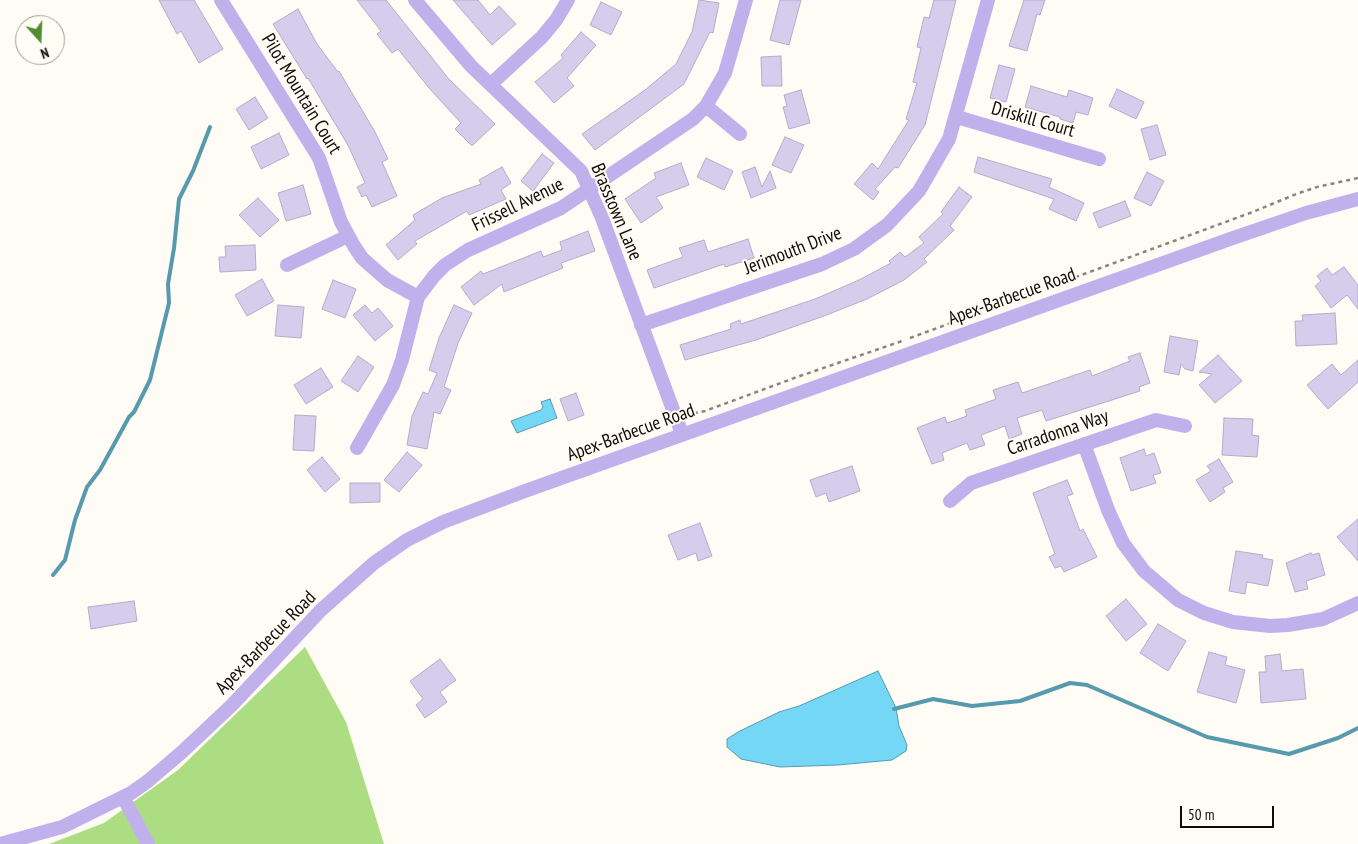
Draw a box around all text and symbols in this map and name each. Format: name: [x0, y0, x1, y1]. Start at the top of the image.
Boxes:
north arrow: [15, 15, 65, 65]
street label: Pilot Mountain Court: [256, 30, 346, 158]
text: N: [38, 43, 51, 63]
street label: Driskill Court: [989, 97, 1077, 143]
street label: Brasstown Lane: [585, 160, 647, 264]
street label: Frissell Avenue: [469, 173, 567, 237]
street label: Jerimouth Drive: [741, 222, 845, 280]
street label: Apex-Barbecue Road: [945, 263, 1079, 331]
street label: Apex-Barbecue Road: [564, 399, 698, 467]
street label: Carradonna Way: [1004, 405, 1112, 461]
street label: Apex-Barbecue Road: [211, 587, 321, 699]
scale bar: [1183, 796, 1277, 828]
text: 50 m: [1188, 805, 1214, 824]

